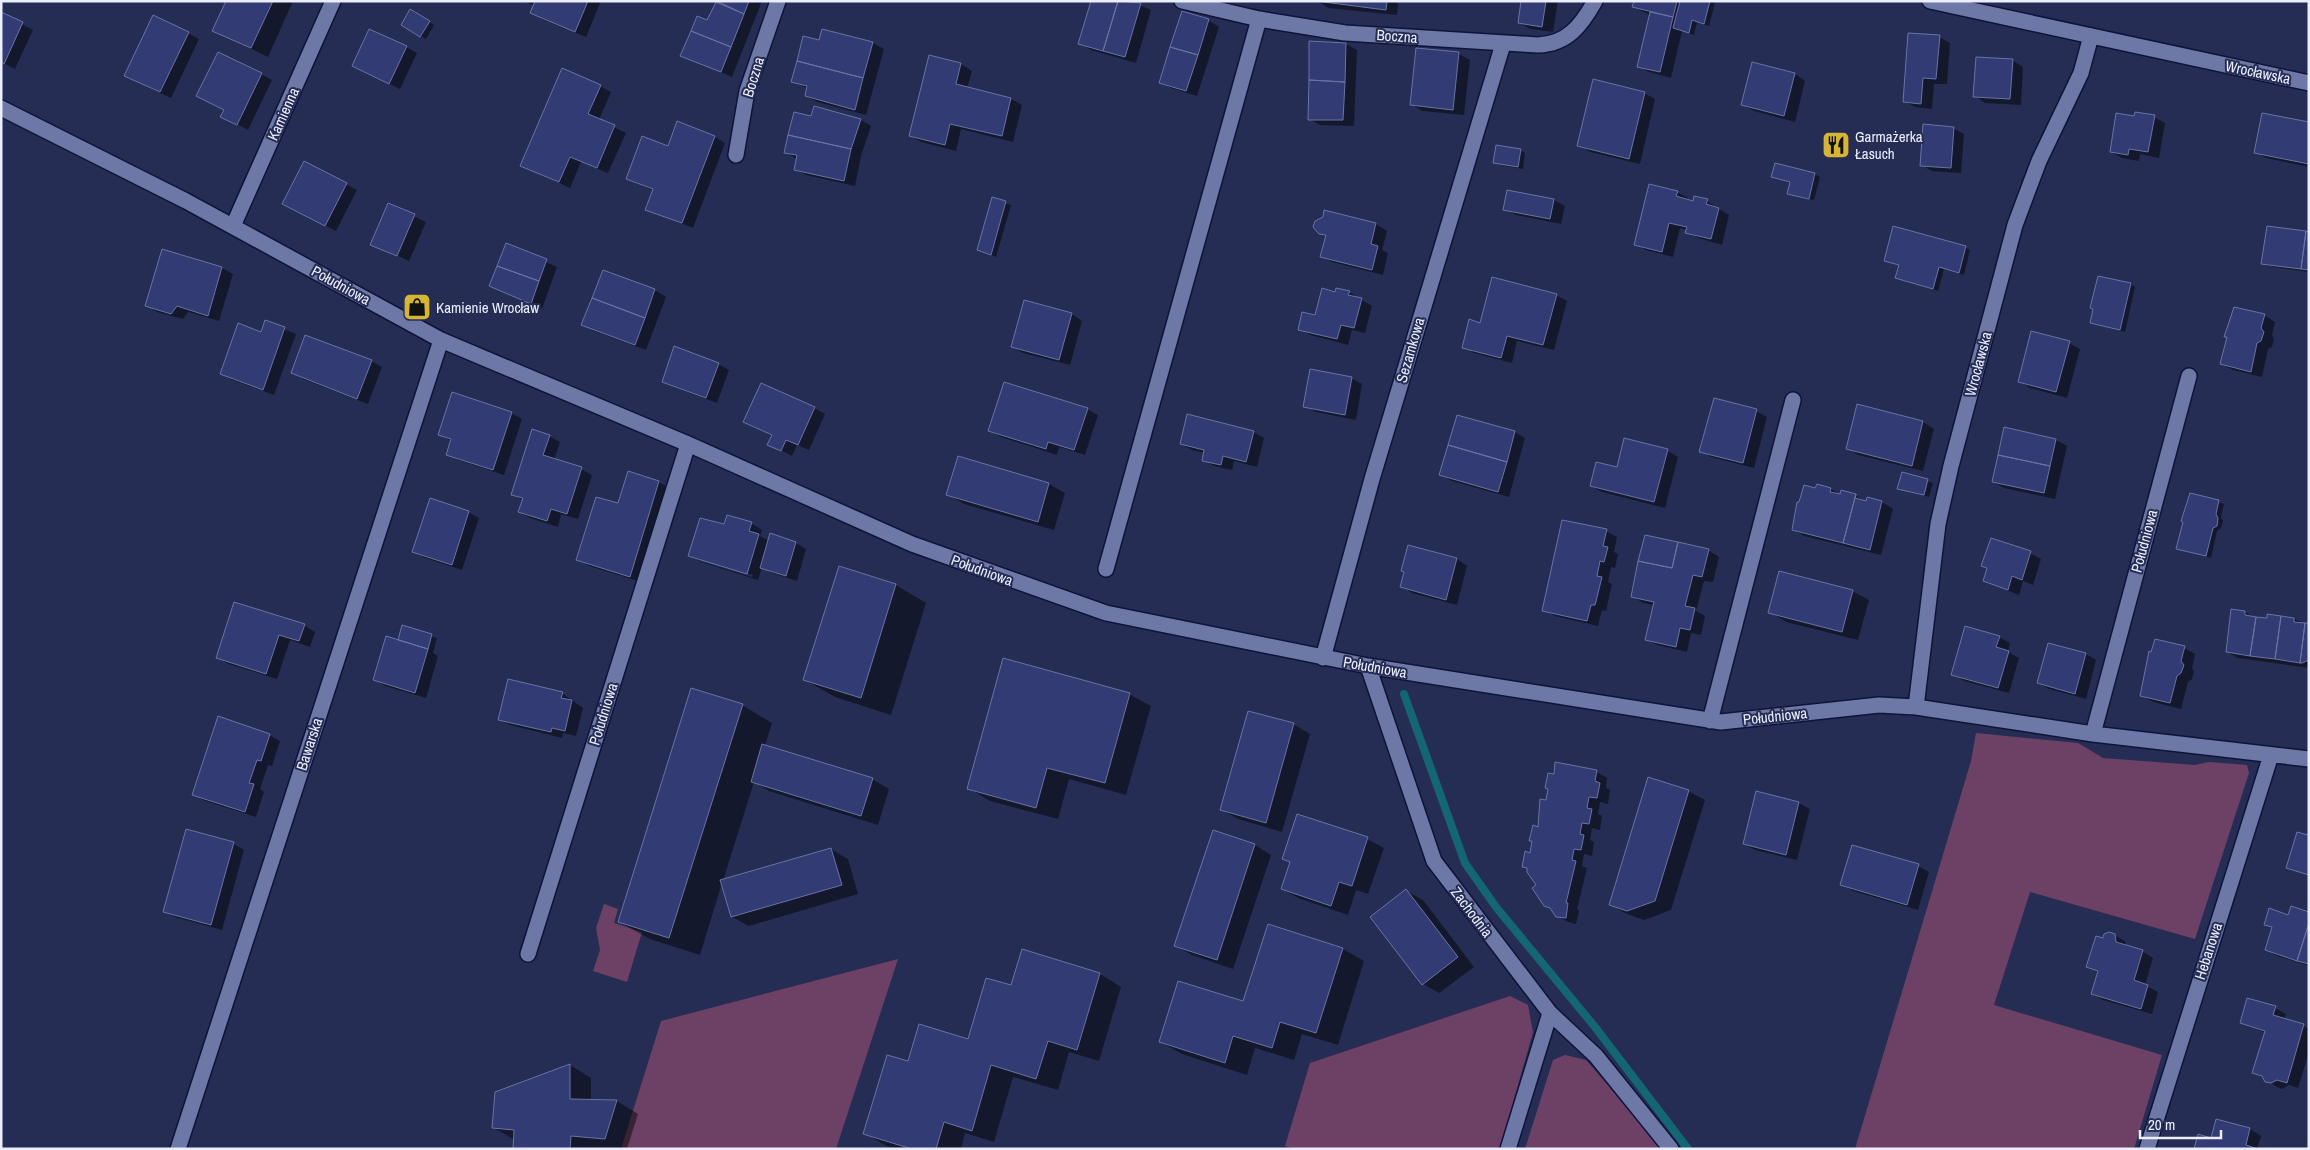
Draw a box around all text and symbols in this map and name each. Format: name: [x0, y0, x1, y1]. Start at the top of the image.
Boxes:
street label: Boczna: [1376, 24, 1418, 48]
street label: Boczna: [737, 54, 769, 100]
street label: Wrocławska: [2223, 55, 2293, 89]
street label: Kamienna: [262, 84, 304, 144]
place label: Garmażerka Łasuch: [1855, 126, 1923, 164]
restaurant icon: Garmażerka Łasuch: [1821, 130, 1851, 160]
street label: Południowa: [308, 260, 374, 310]
shop icon: Kamienie Wrocław: [402, 292, 432, 322]
place label: Kamienie Wrocław: [436, 297, 539, 318]
street label: Sezamkowa: [1391, 315, 1429, 385]
street label: Wrocławska: [1959, 329, 1997, 399]
street label: Południowa: [2126, 507, 2163, 575]
street label: Południowa: [948, 549, 1016, 591]
street label: Południowa: [1342, 651, 1409, 683]
street label: Południowa: [584, 680, 622, 748]
street label: Południowa: [1742, 702, 1808, 730]
street label: Bawarska: [291, 715, 327, 773]
street label: Zachodnia: [1446, 882, 1498, 942]
street label: Hebanowa: [2189, 920, 2227, 982]
scale bar: [2140, 1108, 2221, 1140]
text: 20 m: [2148, 1114, 2175, 1135]

